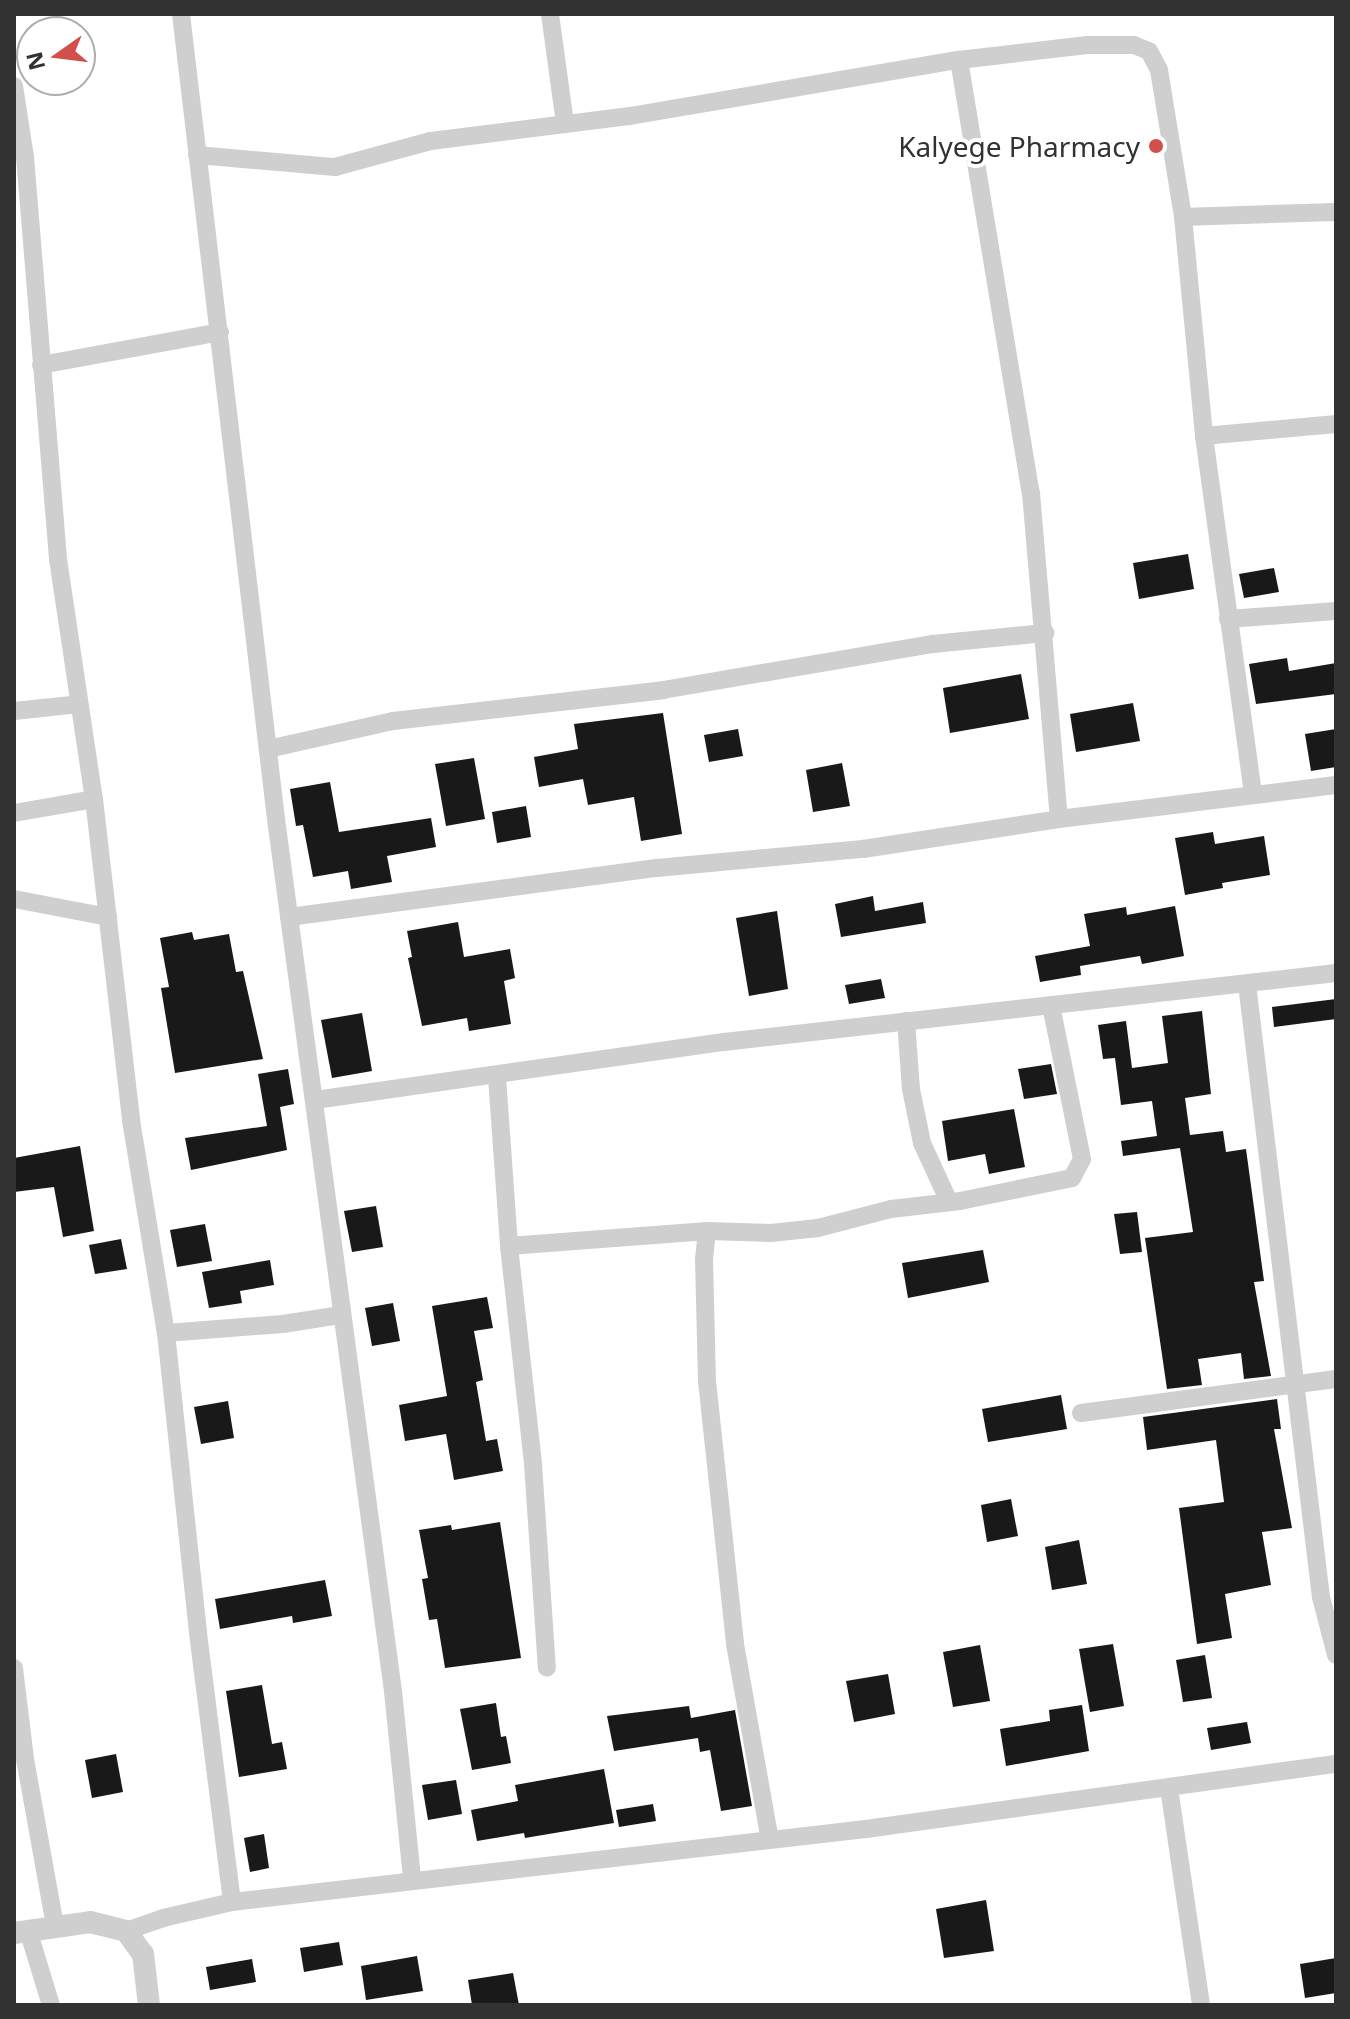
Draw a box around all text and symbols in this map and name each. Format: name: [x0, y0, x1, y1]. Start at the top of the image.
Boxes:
north arrow: [16, 16, 96, 96]
text: N: [18, 49, 51, 74]
place label: Kalyege Pharmacy: [898, 129, 1140, 163]
marker: Kalyege Pharmacy: [1147, 137, 1165, 155]

